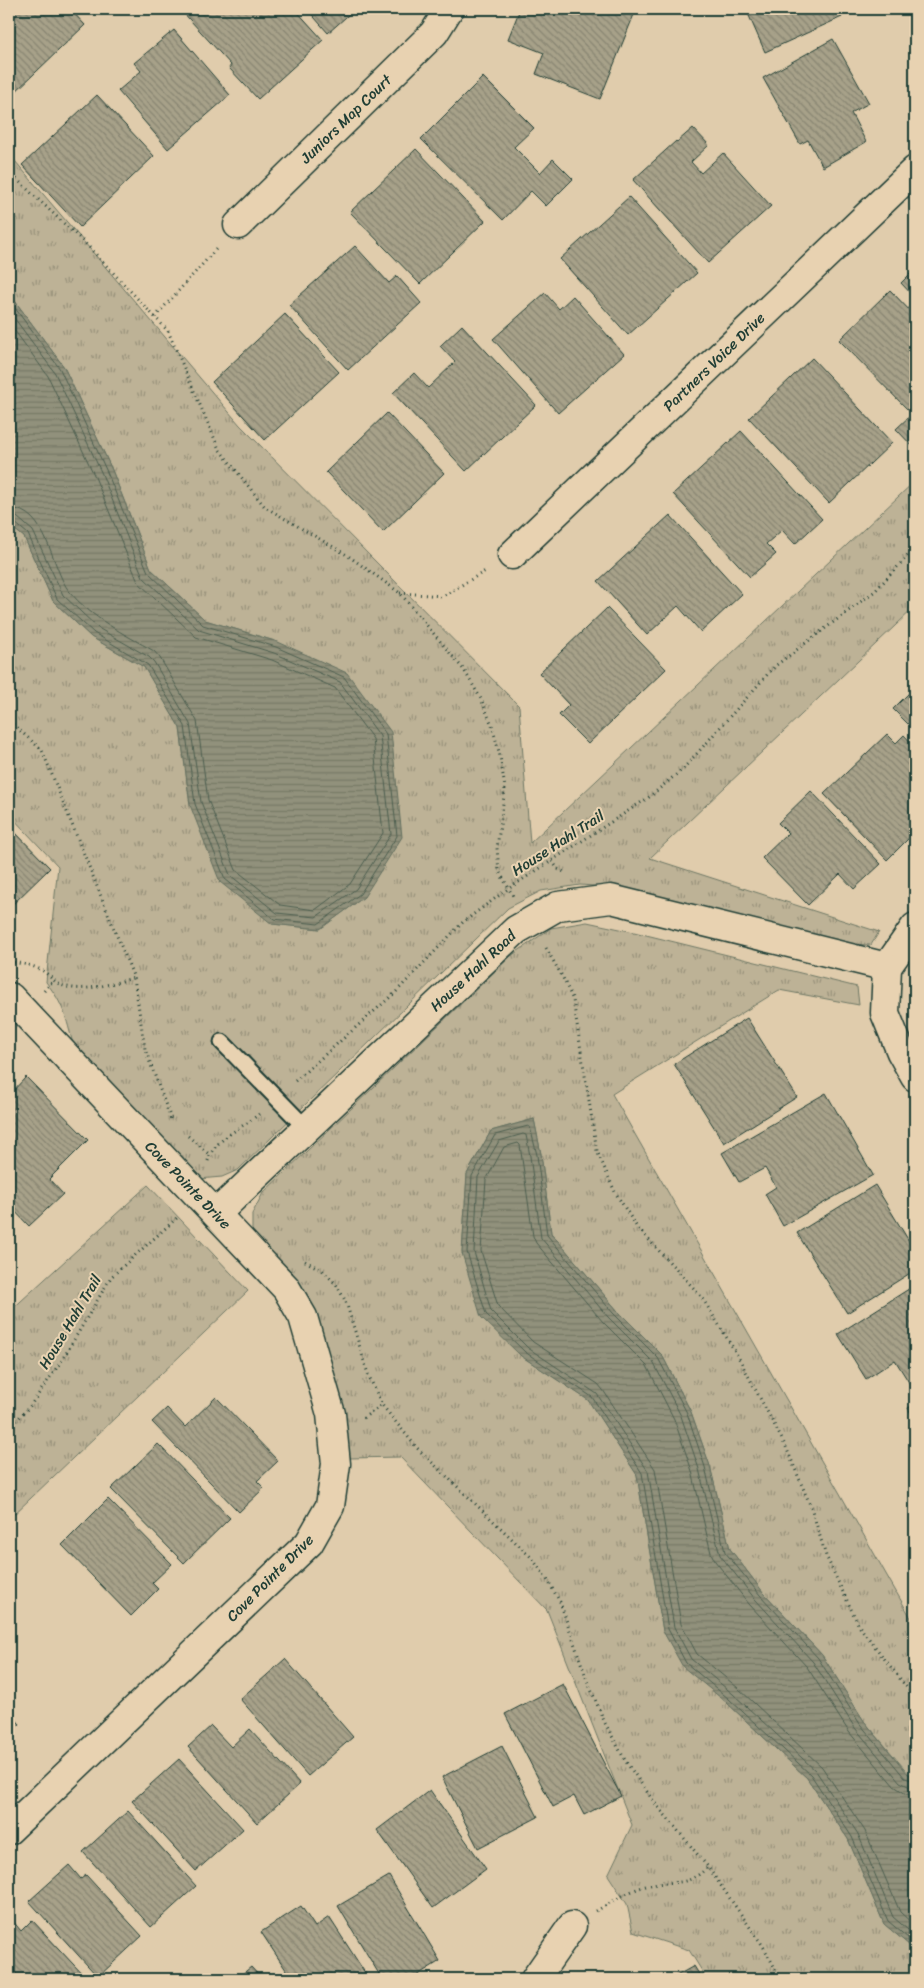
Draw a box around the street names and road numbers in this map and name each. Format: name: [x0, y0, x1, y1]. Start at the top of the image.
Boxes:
street label: Juniors Map Court: [293, 67, 399, 171]
street label: Partners Voice Drive: [657, 306, 772, 418]
street label: House Hahl Trail: [506, 803, 610, 883]
street label: House Hahl Road: [424, 923, 523, 1018]
street label: Cove Pointe Drive: [138, 1134, 238, 1236]
street label: House Hahl Trail: [31, 1269, 109, 1374]
street label: Cove Pointe Drive: [220, 1528, 320, 1628]

